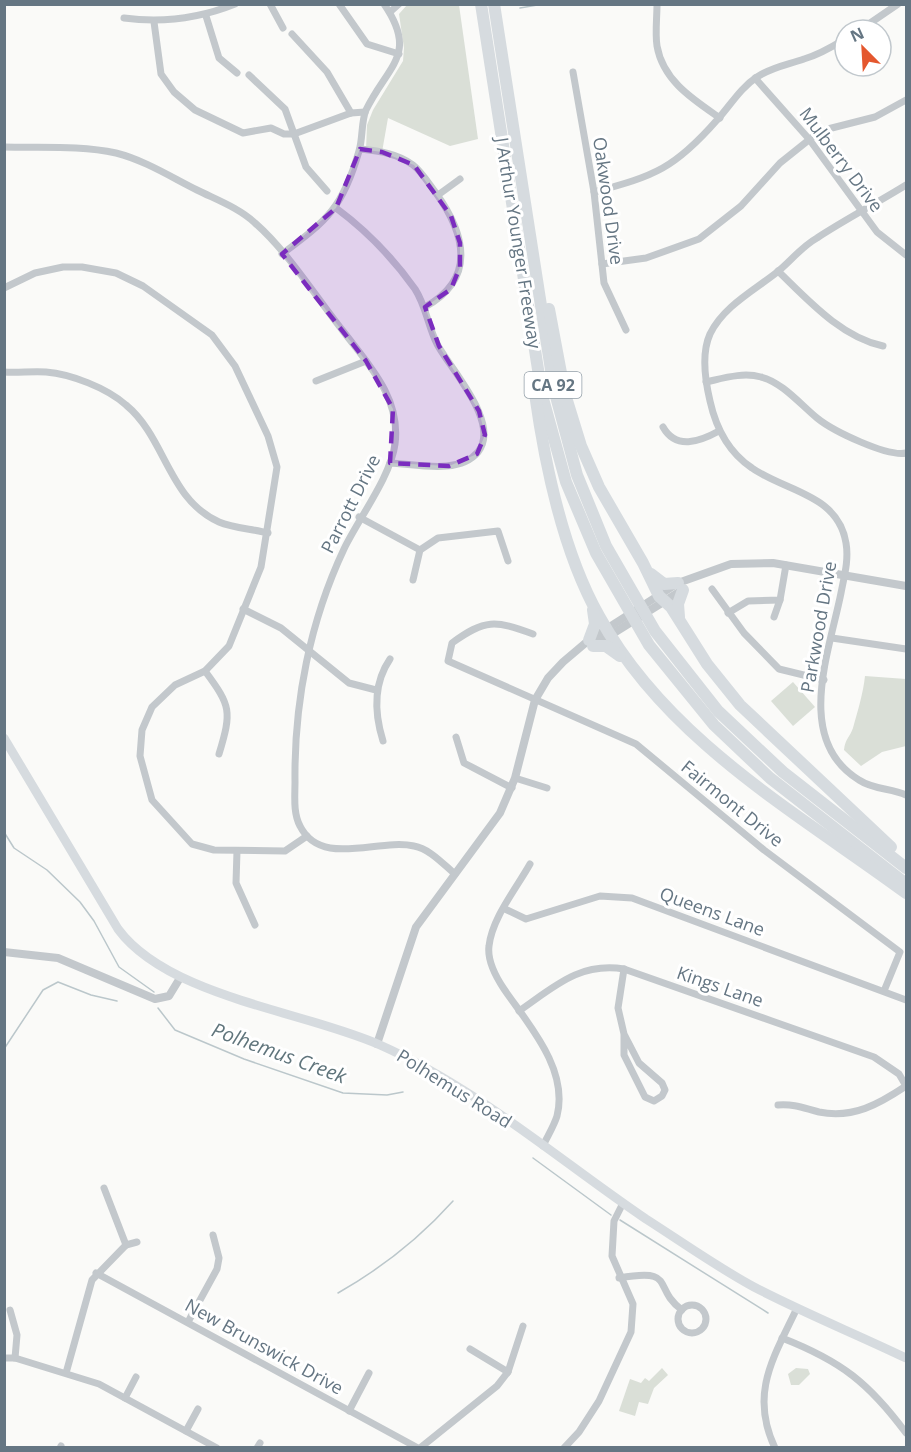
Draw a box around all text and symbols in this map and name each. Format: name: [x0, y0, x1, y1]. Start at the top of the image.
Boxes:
north arrow: [833, 18, 893, 78]
text: N: [846, 22, 867, 47]
street label: Mulberry Drive: [794, 102, 889, 217]
street label: J Arthur Younger Freeway: [490, 134, 548, 351]
street label: Oakwood Drive: [588, 135, 630, 266]
road number: CA 92: [524, 372, 582, 398]
street label: Parrott Drive: [315, 450, 385, 557]
street label: Parkwood Drive: [795, 559, 841, 694]
street label: Fairmont Drive: [677, 755, 789, 852]
street label: Queens Lane: [657, 881, 768, 941]
street label: Kings Lane: [674, 960, 767, 1012]
water label: Polhemus Creek: [208, 1016, 351, 1090]
street label: Polhemus Road: [393, 1043, 517, 1133]
street label: New Brunswick Drive: [181, 1293, 348, 1400]

